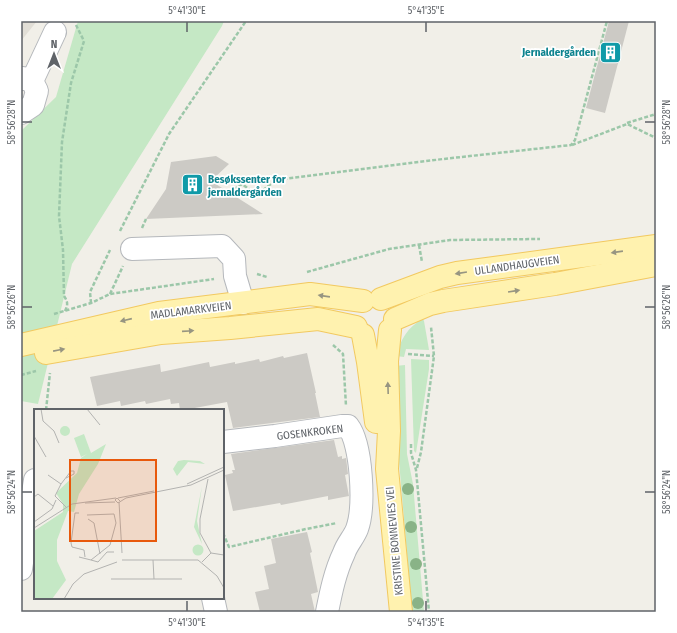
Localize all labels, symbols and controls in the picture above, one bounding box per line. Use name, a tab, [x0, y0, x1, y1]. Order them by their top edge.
text: 5°41'30"E	[168, 5, 206, 17]
text: 5°41'35"E	[408, 5, 445, 17]
north arrow	[34, 34, 74, 74]
text: N	[51, 38, 57, 51]
building icon: Jernaldergården	[598, 39, 624, 65]
place label: Jernaldergården	[521, 46, 596, 59]
text: 58°56'28"N	[6, 100, 18, 144]
text: 58°56'28"N	[661, 100, 673, 144]
building icon: Besøkssenter for jernaldergården	[179, 172, 205, 198]
place label: Besøkssenter for jernaldergården	[207, 173, 287, 199]
one-way arrow	[611, 249, 623, 255]
street label: ULLANDHAUGVEIEN	[474, 253, 560, 278]
one-way arrow	[455, 270, 467, 276]
text: 58°56'26"N	[6, 285, 18, 329]
text: 58°56'26"N	[661, 285, 673, 329]
one-way arrow	[507, 288, 520, 294]
one-way arrow	[318, 293, 330, 299]
street label: MADLAMARKVEIEN	[150, 299, 232, 322]
one-way arrow	[120, 317, 132, 323]
one-way arrow	[182, 327, 194, 334]
one-way arrow	[53, 347, 65, 353]
one-way arrow	[384, 382, 391, 394]
inset map	[34, 409, 224, 599]
street label: GOSENKROKEN	[276, 422, 344, 443]
text: 58°56'24"N	[6, 470, 18, 514]
text: 58°56'24"N	[661, 470, 673, 514]
street label: KRISTINE BONNEVIES VEI	[383, 486, 406, 596]
text: 5°41'30"E	[168, 617, 206, 629]
text: 5°41'35"E	[408, 617, 445, 629]

